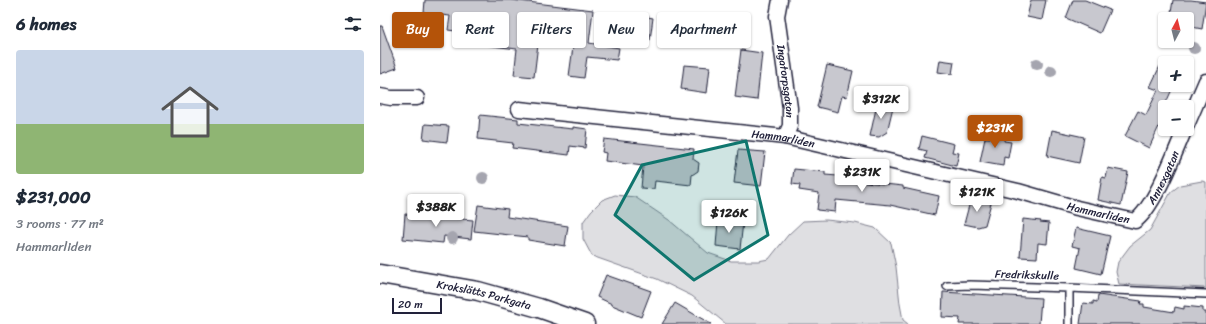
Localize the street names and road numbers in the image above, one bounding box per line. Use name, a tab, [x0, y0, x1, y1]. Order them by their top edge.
street label: Ingatorpsgatan	[771, 42, 800, 118]
street label: Hammarliden	[751, 124, 817, 153]
street label: Annexgatan	[1142, 147, 1184, 209]
street label: Hammarliden	[1065, 196, 1132, 229]
street label: Fredrikskulle	[995, 264, 1060, 286]
street label: Krokslätts Parkgata	[435, 275, 534, 315]

